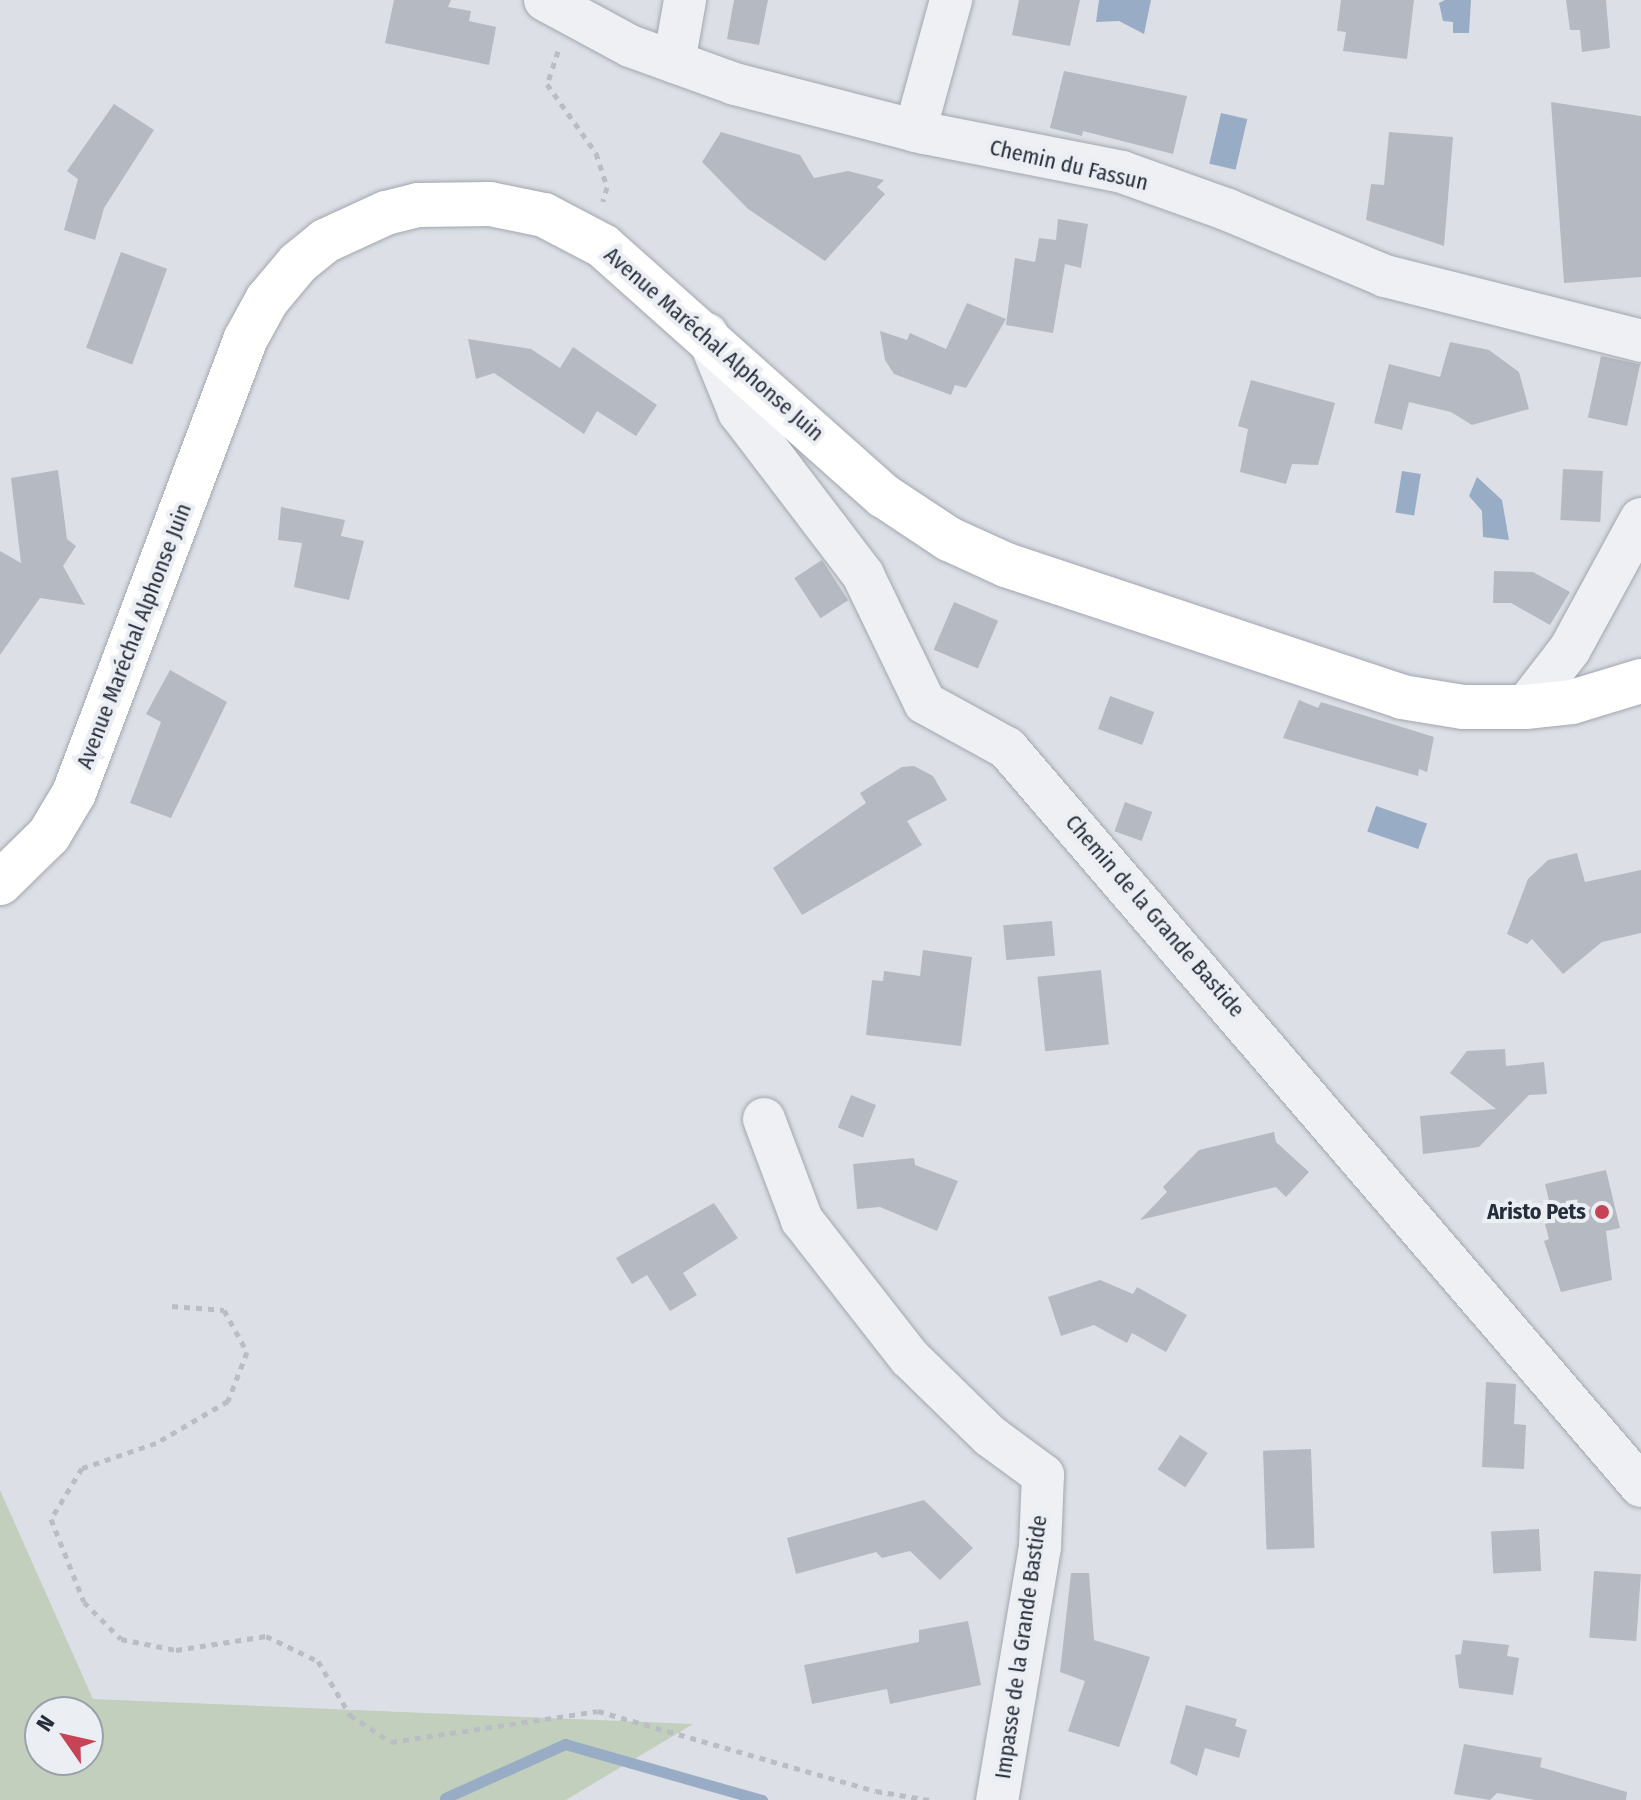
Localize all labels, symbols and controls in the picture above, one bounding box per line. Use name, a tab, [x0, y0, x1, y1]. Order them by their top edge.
street label: Chemin du Fassun	[987, 134, 1151, 196]
street label: Avenue Maréchal Alphonse Juin	[599, 241, 829, 447]
street label: Avenue Maréchal Alphonse Juin	[71, 500, 197, 772]
street label: Chemin de la Grande Bastide	[1060, 809, 1250, 1023]
place label: Aristo Pets	[1487, 1199, 1586, 1225]
marker: Aristo Pets	[1593, 1203, 1611, 1221]
street label: Impasse de la Grande Bastide	[989, 1513, 1053, 1781]
north arrow	[24, 1696, 104, 1776]
text: N	[30, 1710, 60, 1736]

